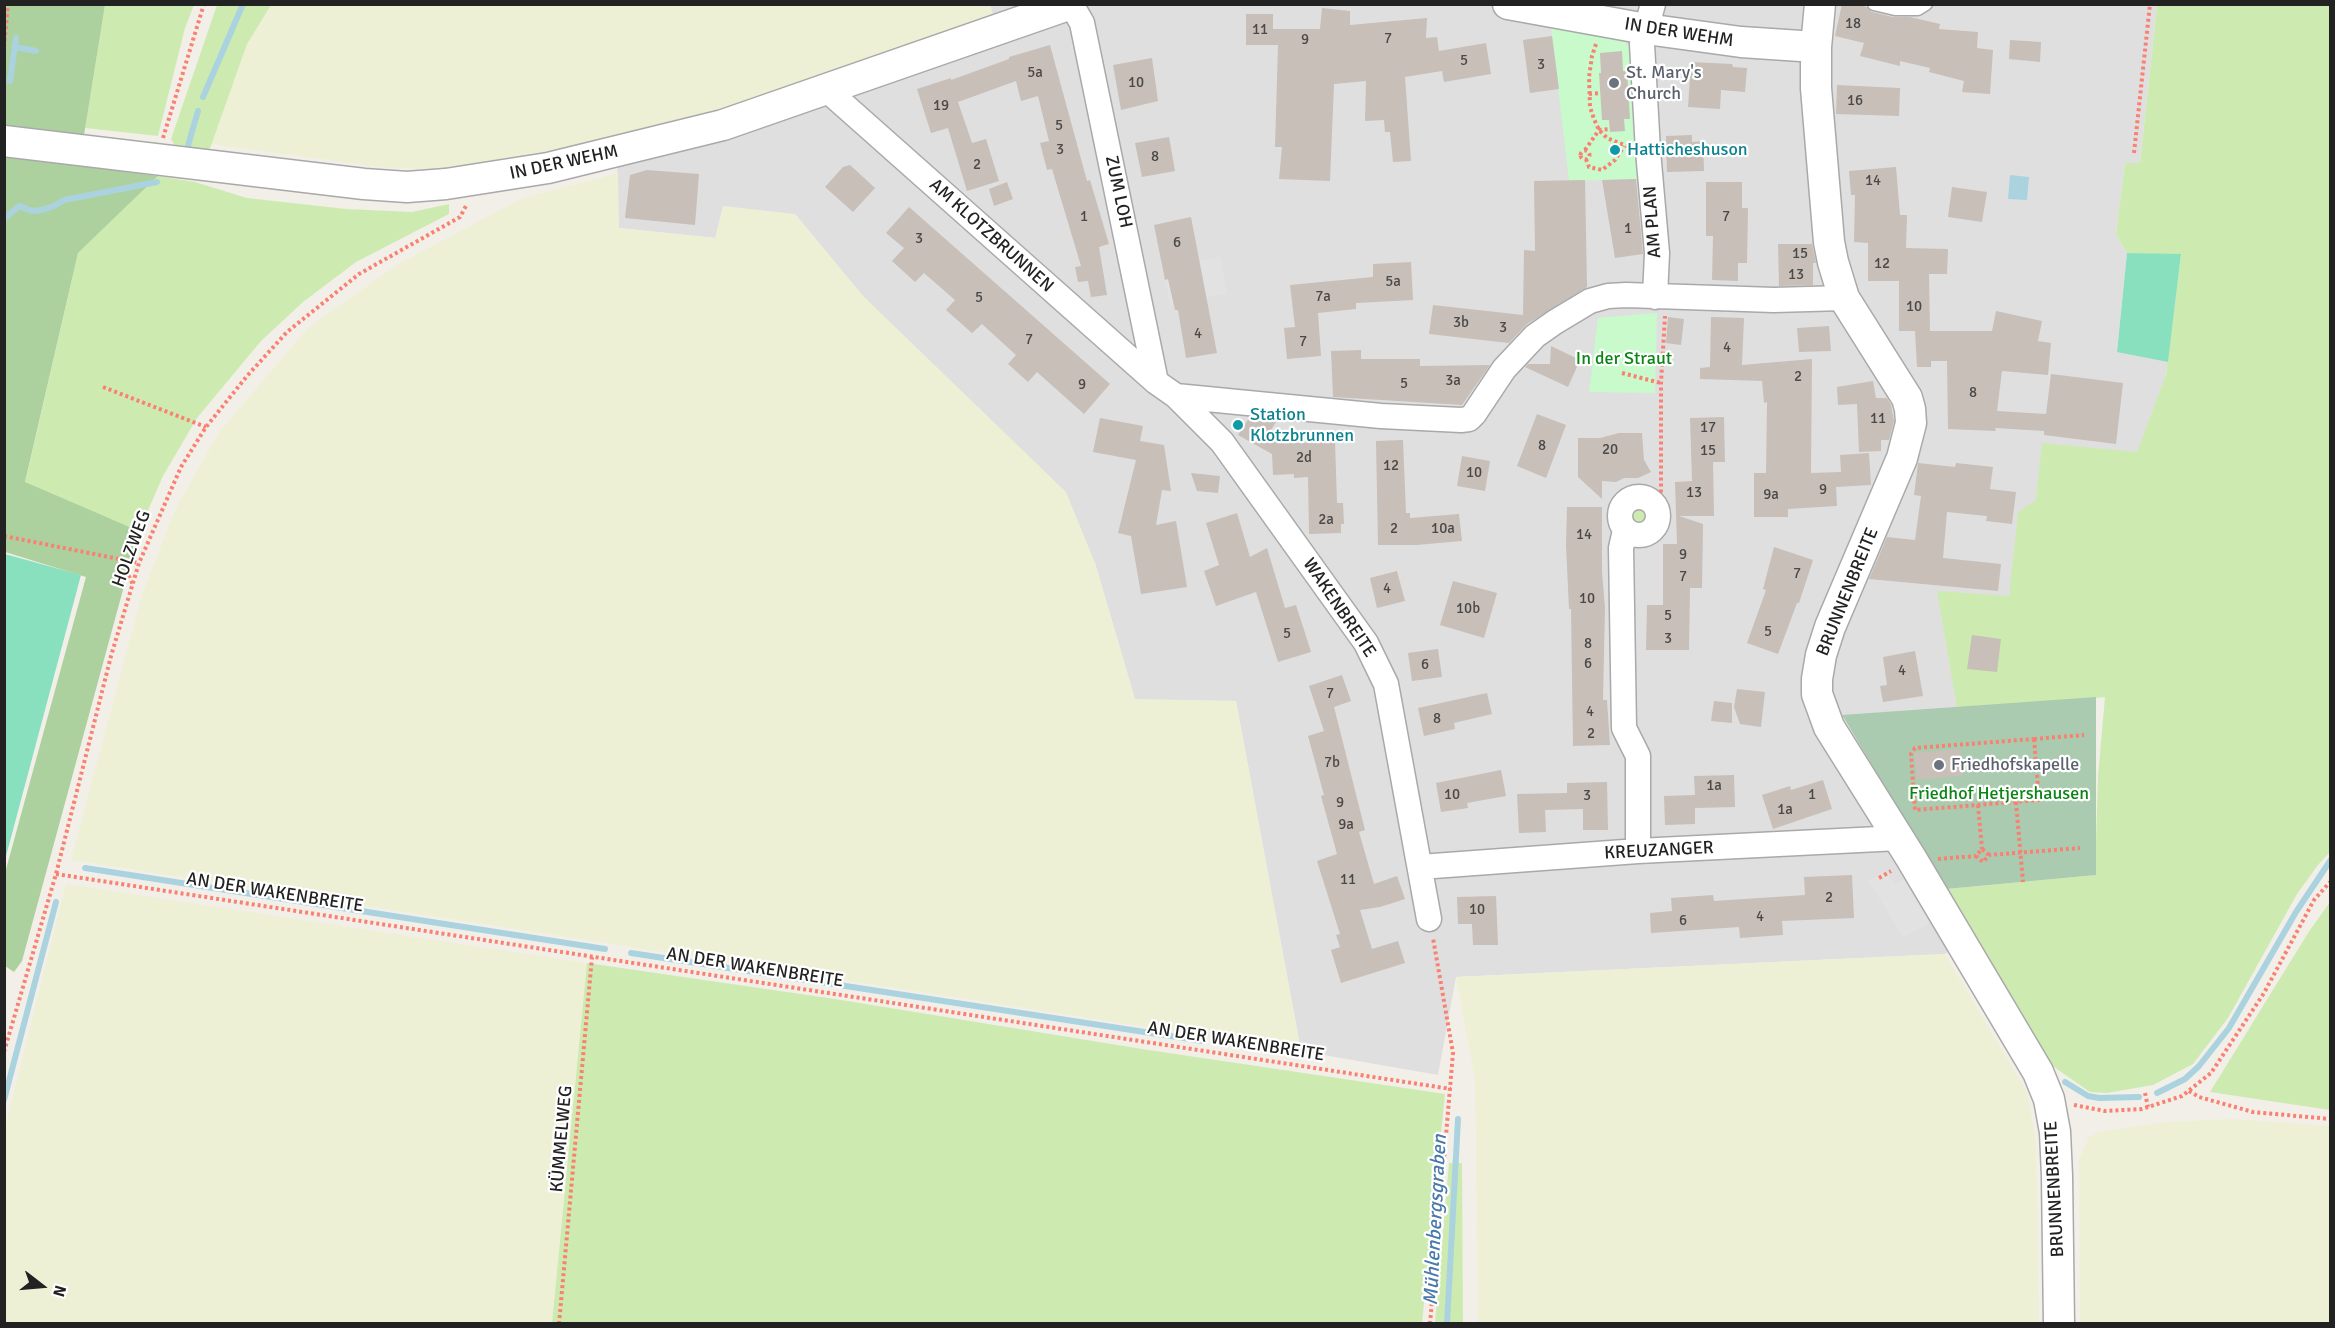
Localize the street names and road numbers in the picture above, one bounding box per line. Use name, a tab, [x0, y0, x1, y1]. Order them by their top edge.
street label: IN DER WEHM	[1623, 14, 1735, 52]
street label: IN DER WEHM	[508, 141, 620, 185]
street label: ZUM LOH	[1100, 154, 1136, 230]
street label: AM KLOTZBRUNNEN	[924, 175, 1058, 297]
street label: AM PLAN	[1640, 185, 1666, 259]
street label: HOLZWEG	[108, 508, 156, 590]
street label: BRUNNENBREITE	[1812, 525, 1884, 659]
street label: WAKENBREITE	[1298, 554, 1380, 662]
street label: KREUZANGER	[1604, 837, 1714, 865]
street label: AN DER WAKENBREITE	[185, 868, 365, 918]
street label: AN DER WAKENBREITE	[665, 943, 845, 993]
street label: AN DER WAKENBREITE	[1146, 1017, 1326, 1067]
street label: KÜMMELWEG	[547, 1085, 577, 1193]
street label: BRUNNENBREITE	[2041, 1120, 2069, 1258]

